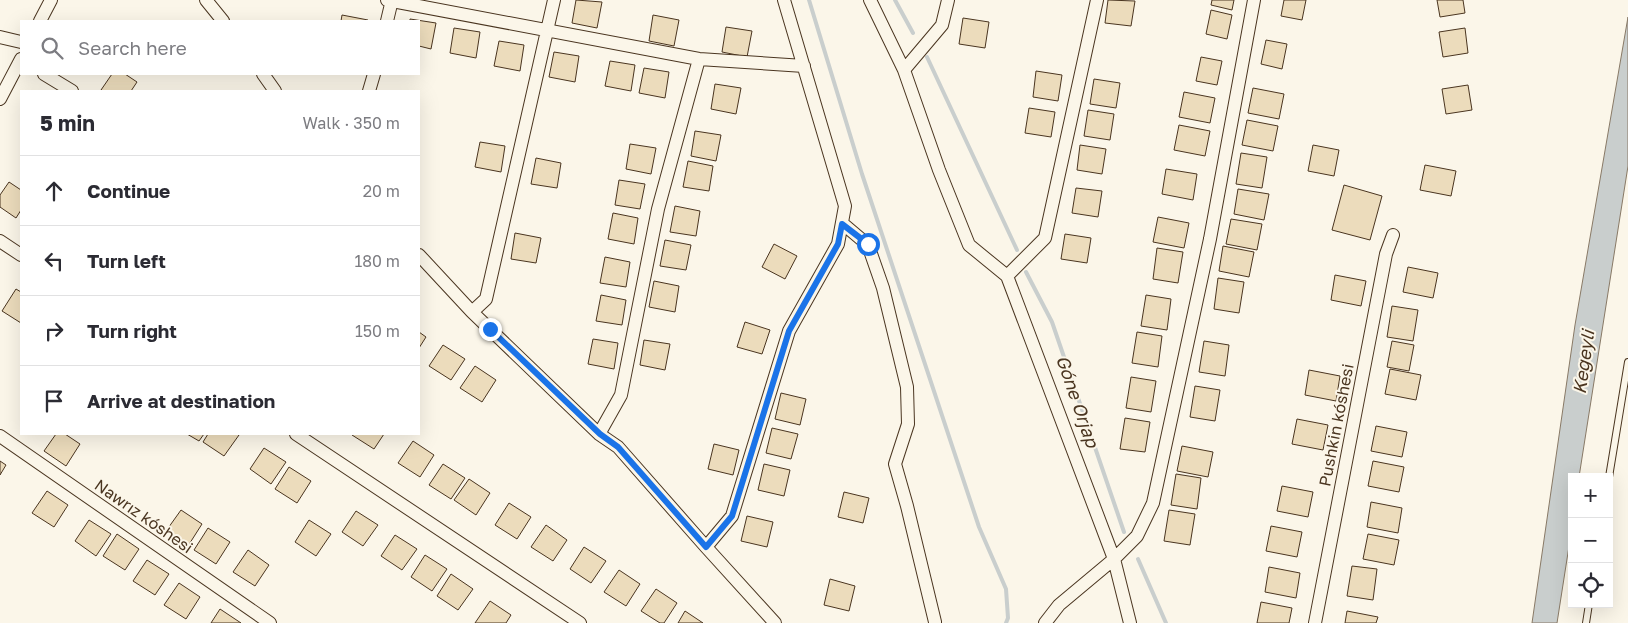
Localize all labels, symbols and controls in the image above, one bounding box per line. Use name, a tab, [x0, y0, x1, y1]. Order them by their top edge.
search box	[20, 20, 420, 75]
icon: search	[38, 34, 66, 62]
text: Search here	[78, 36, 187, 59]
text: 5 min	[40, 110, 95, 136]
text: Walk · 350 m	[303, 113, 400, 133]
icon: ahead	[40, 177, 68, 205]
text: Continue	[87, 179, 170, 202]
text: 20 m	[363, 181, 400, 201]
route start	[857, 233, 880, 256]
icon: left	[40, 247, 68, 275]
text: Turn left	[87, 249, 166, 272]
text: 180 m	[354, 251, 400, 271]
icon: right	[40, 317, 68, 345]
route end	[479, 318, 502, 341]
text: Turn right	[87, 319, 177, 342]
text: 150 m	[355, 321, 400, 341]
water label: Kegeyli	[1568, 326, 1599, 395]
water label: Góne Orjap	[1052, 352, 1105, 452]
street label: Pushkin kóshesi	[1314, 362, 1358, 488]
icon: arrive	[40, 387, 68, 415]
text: Arrive at destination	[87, 389, 275, 412]
map controls	[1568, 473, 1613, 608]
button: +	[1568, 473, 1613, 518]
street label: Nawrız kóshesi	[91, 475, 197, 557]
button: −	[1568, 518, 1613, 563]
button: locate	[1568, 563, 1613, 608]

